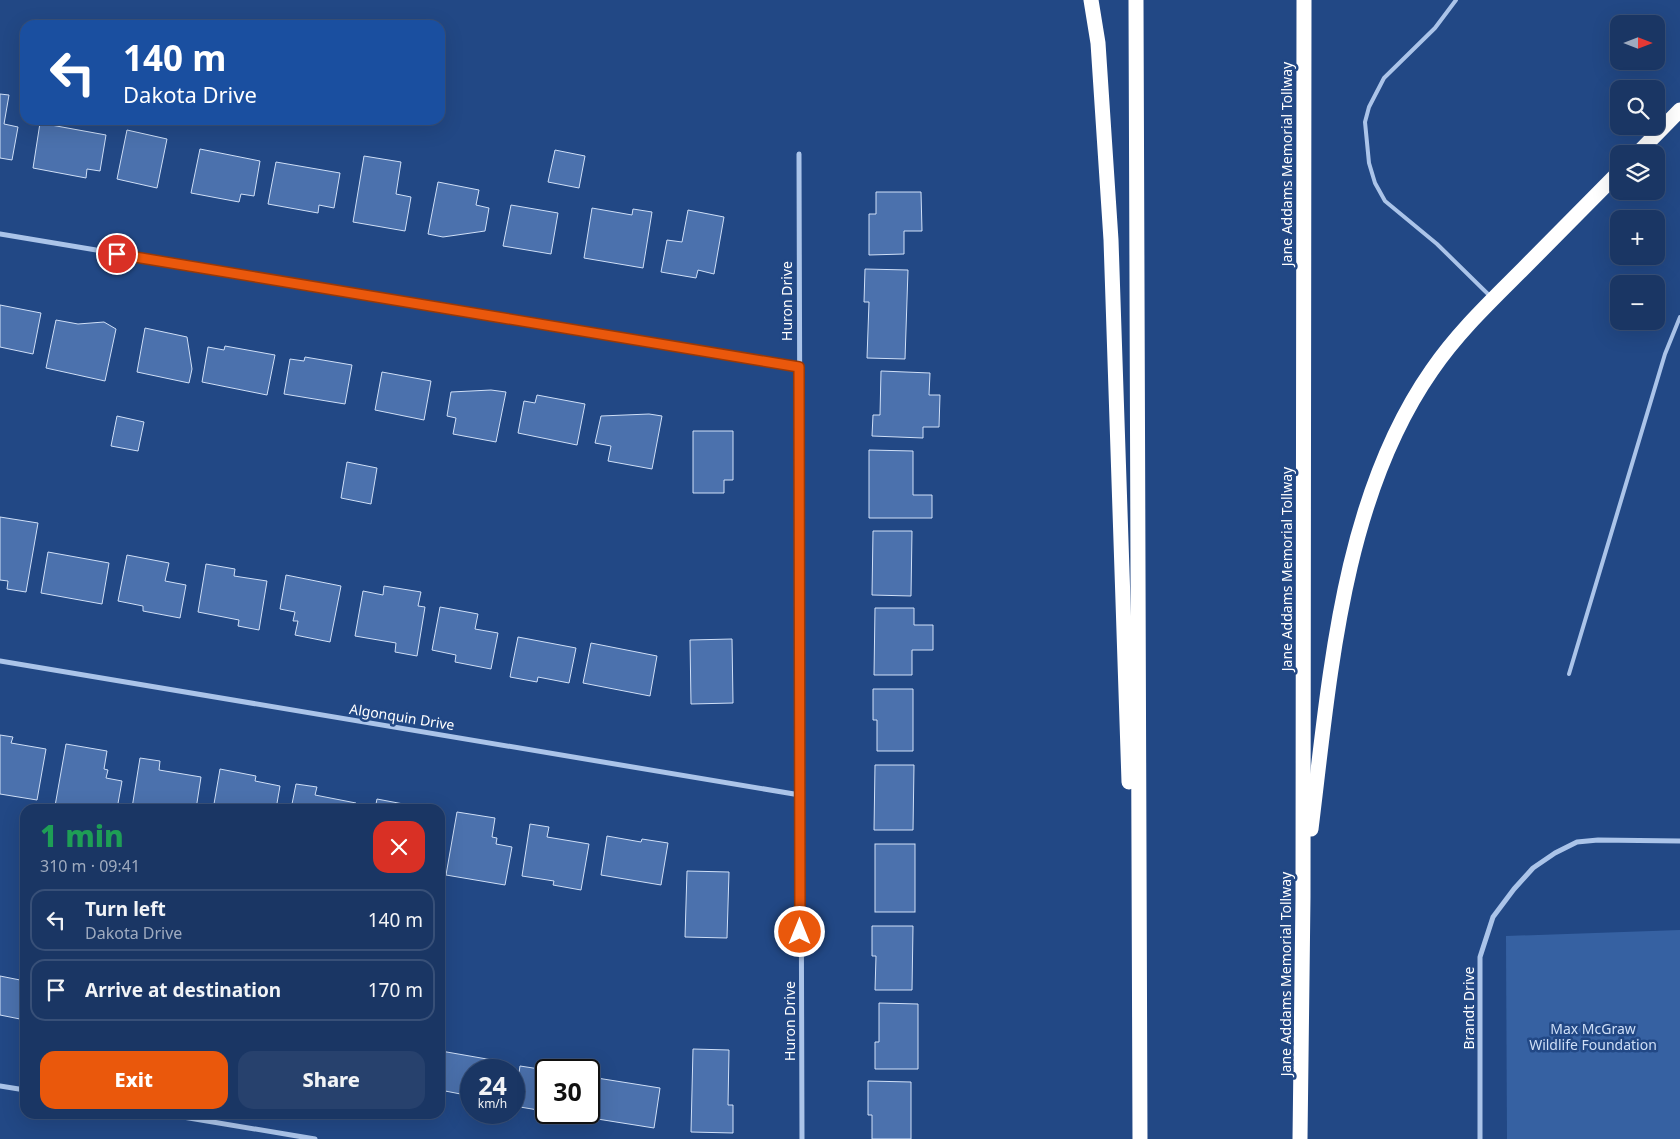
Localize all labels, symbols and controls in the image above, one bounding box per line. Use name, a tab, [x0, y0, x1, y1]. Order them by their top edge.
north arrow	[1610, 15, 1665, 70]
map controls	[1610, 15, 1665, 330]
text: 140 m	[123, 34, 226, 81]
icon: left	[40, 40, 105, 105]
street label: Jane Addams Memorial Tollway	[1277, 61, 1296, 268]
text: Dakota Drive	[123, 79, 257, 109]
button: search	[1610, 80, 1665, 135]
button: layers	[1610, 145, 1665, 200]
button: +	[1610, 210, 1665, 265]
pin	[96, 233, 138, 275]
icon: arrive	[103, 240, 131, 268]
street label: Huron Drive	[777, 261, 796, 341]
button: −	[1610, 275, 1665, 330]
street label: Jane Addams Memorial Tollway	[1277, 466, 1296, 673]
street label: Algonquin Drive	[348, 699, 456, 734]
text: 1 min	[40, 815, 124, 856]
button: close	[373, 821, 425, 873]
text: 310 m · 09:41	[40, 855, 140, 877]
street label: Jane Addams Memorial Tollway	[1276, 871, 1295, 1078]
text: Turn left	[85, 896, 166, 922]
position arrow	[773, 905, 825, 957]
icon: left	[42, 906, 70, 934]
text: 140 m	[368, 907, 423, 933]
text: Dakota Drive	[85, 922, 182, 944]
street label: Brandt Drive	[1459, 966, 1478, 1050]
icon: arrive	[42, 976, 70, 1004]
text: Arrive at destination	[85, 977, 281, 1003]
text: 170 m	[368, 977, 423, 1003]
street label: Huron Drive	[780, 981, 799, 1061]
park label: Max McGraw Wildlife Foundation	[1529, 1019, 1657, 1054]
button: Exit	[40, 1051, 228, 1109]
button: Share	[238, 1051, 425, 1109]
speed limit sign: 30	[535, 1059, 600, 1124]
text: 24	[478, 1068, 507, 1102]
text: km/h	[478, 1095, 507, 1112]

